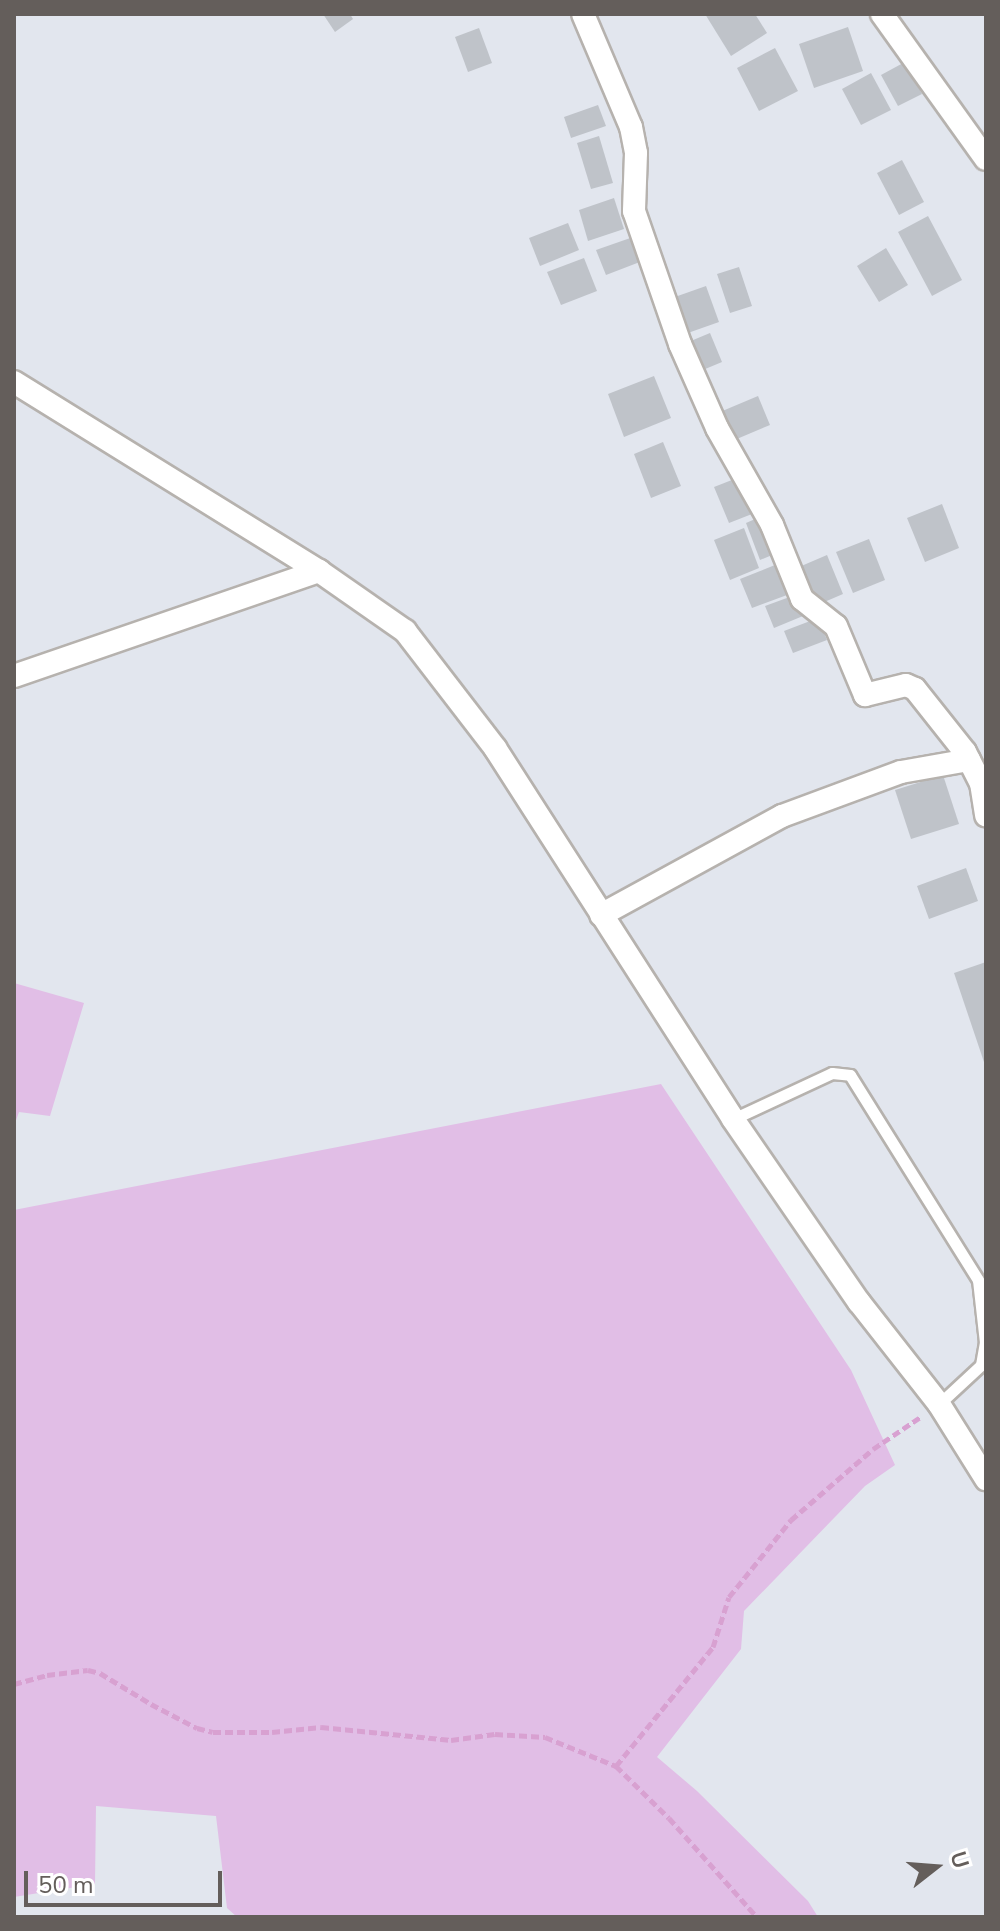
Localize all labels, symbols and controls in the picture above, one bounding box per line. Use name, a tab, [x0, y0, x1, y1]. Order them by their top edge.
north arrow	[896, 1827, 976, 1907]
text: U	[942, 1848, 976, 1872]
scale bar	[28, 1855, 226, 1905]
text: 50 m	[38, 1869, 94, 1901]

